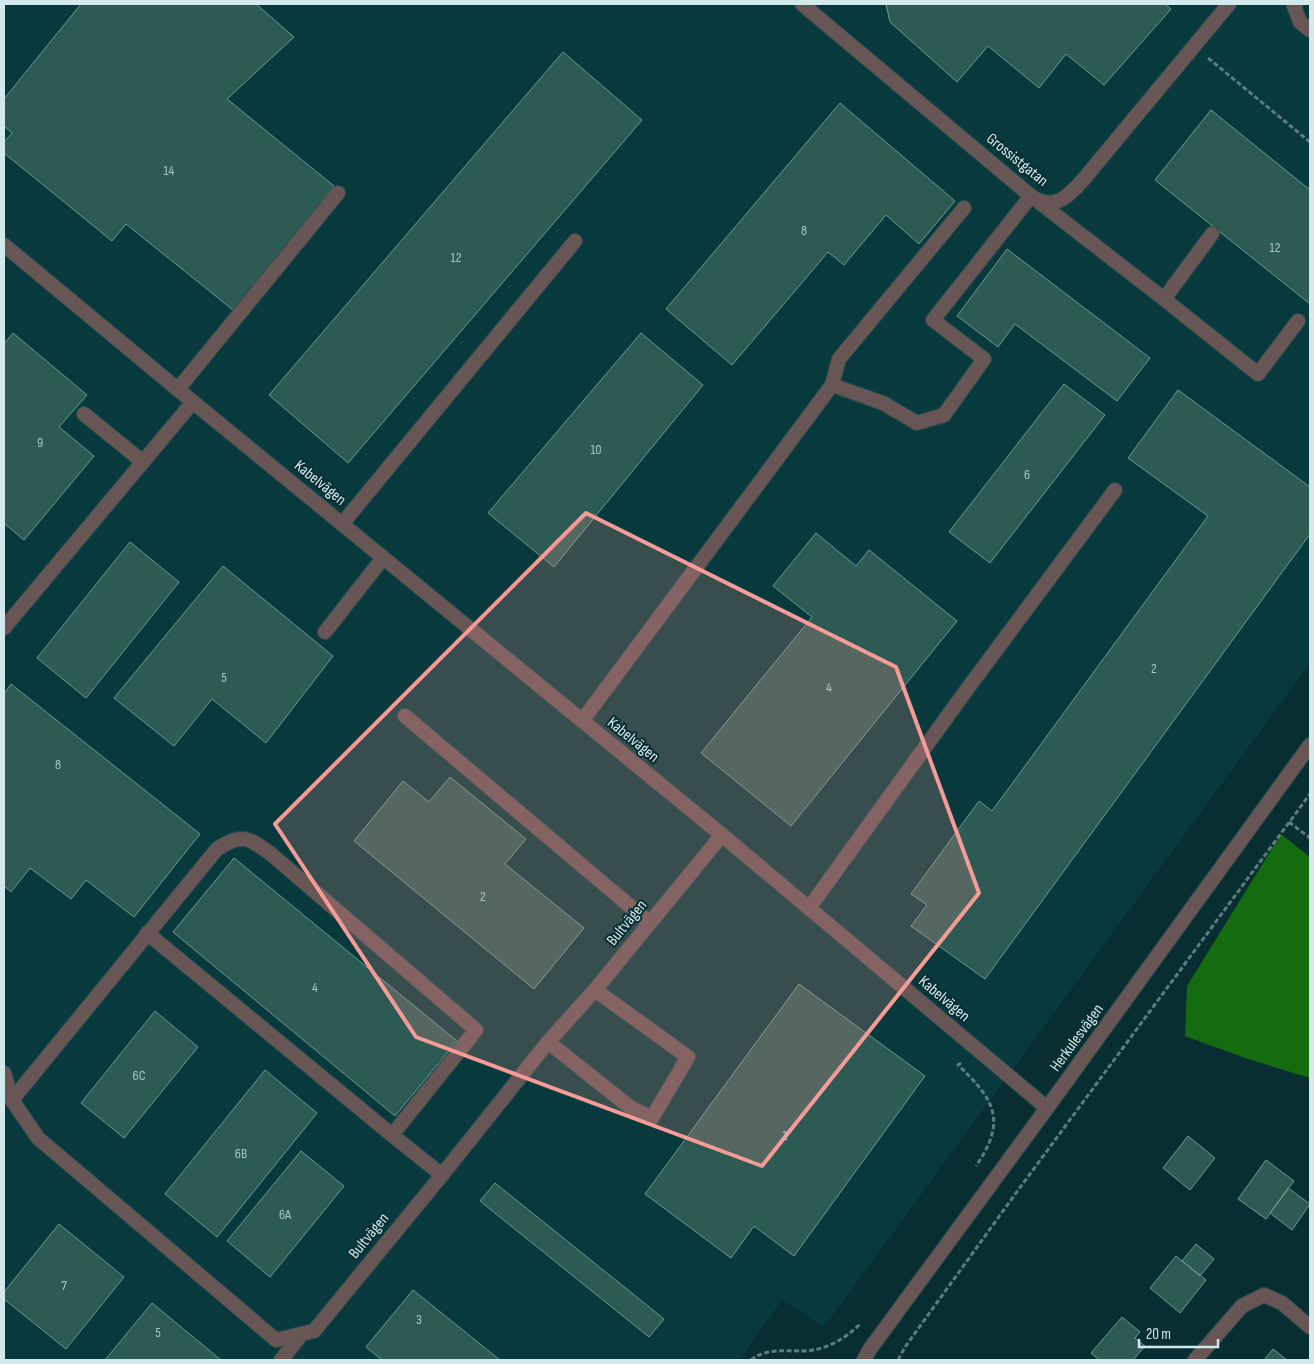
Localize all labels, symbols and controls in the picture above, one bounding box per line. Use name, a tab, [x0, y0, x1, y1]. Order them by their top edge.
street label: Grossistgatan	[982, 129, 1052, 191]
house number: 14	[164, 162, 175, 179]
house number: 8	[801, 222, 807, 239]
house number: 12	[1270, 239, 1281, 256]
house number: 12	[451, 249, 462, 266]
house number: 9	[37, 434, 43, 451]
house number: 10	[590, 441, 602, 458]
street label: Kabelvägen	[290, 456, 350, 510]
house number: 6	[1024, 466, 1030, 483]
house number: 2	[1151, 660, 1157, 677]
house number: 5	[221, 669, 227, 686]
house number: 4	[826, 679, 832, 696]
street label: Kabelvägen	[603, 713, 663, 767]
house number: 8	[55, 756, 61, 773]
house number: 2	[480, 888, 486, 905]
street label: Bultvägen	[603, 896, 651, 950]
street label: Kabelvägen	[914, 972, 974, 1026]
house number: 4	[312, 979, 318, 996]
street label: Herkulesvägen	[1046, 1001, 1108, 1075]
house number: 6C	[133, 1067, 146, 1084]
house number: 1	[783, 1127, 788, 1144]
house number: 6B	[235, 1145, 247, 1162]
house number: 6A	[279, 1206, 292, 1223]
street label: Bultvägen	[345, 1209, 393, 1263]
house number: 7	[61, 1277, 67, 1294]
house number: 3	[416, 1311, 422, 1328]
scale bar	[1139, 1316, 1218, 1348]
house number: 5	[155, 1324, 161, 1341]
text: 20 m	[1146, 1325, 1171, 1344]

